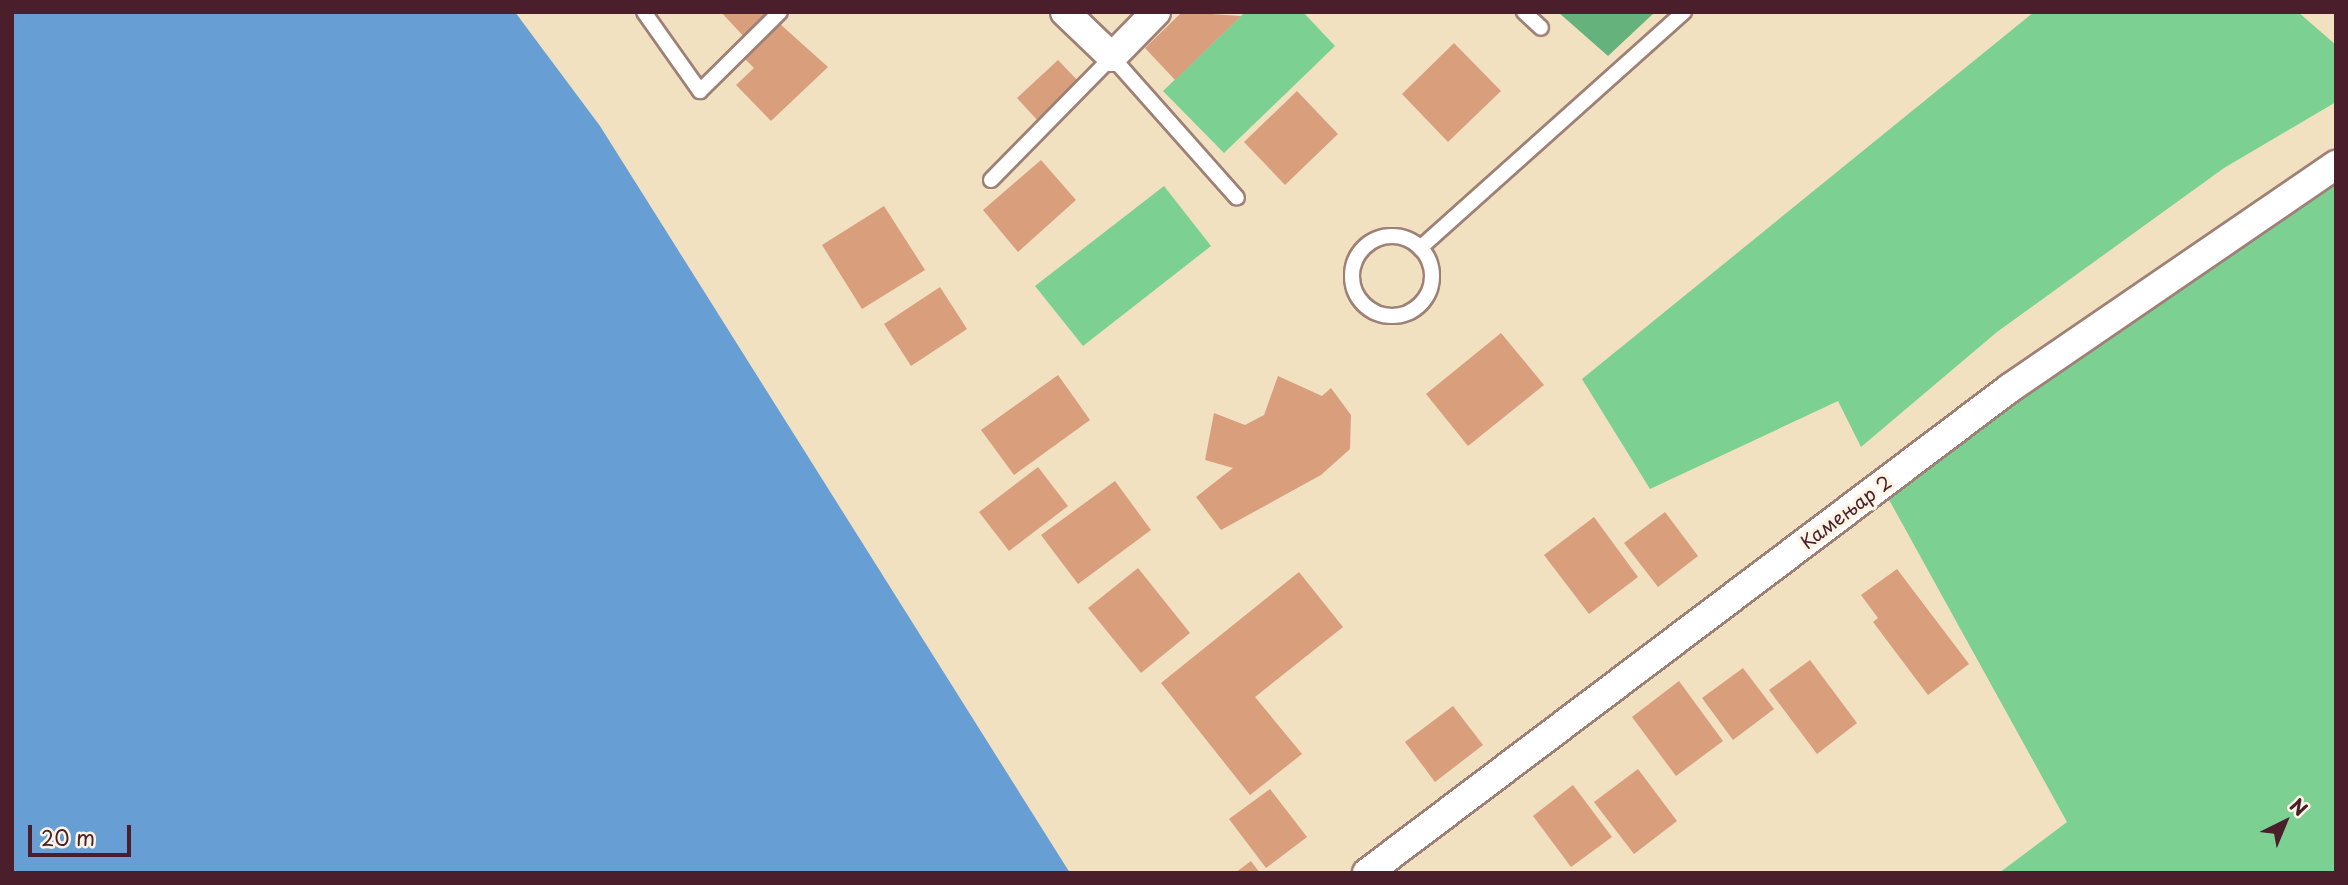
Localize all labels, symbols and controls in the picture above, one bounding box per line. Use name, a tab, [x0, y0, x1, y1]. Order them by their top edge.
street label: Камењар 2	[1796, 470, 1896, 554]
north arrow	[2250, 787, 2320, 857]
text: N	[2284, 791, 2314, 822]
scale bar	[32, 812, 135, 856]
text: 20 m	[41, 821, 95, 853]

